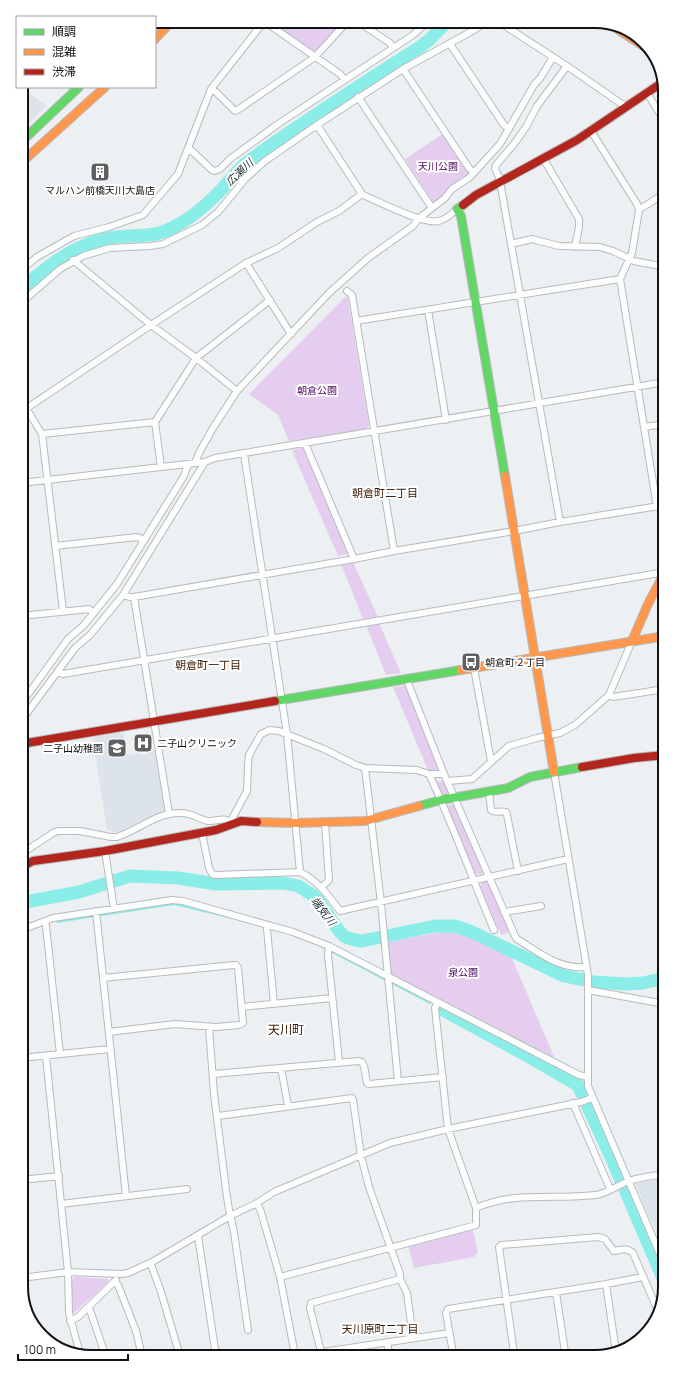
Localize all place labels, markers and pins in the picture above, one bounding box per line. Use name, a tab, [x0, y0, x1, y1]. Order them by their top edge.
building icon: マルハン前橋天川大島店	[89, 161, 111, 183]
place label: マルハン前橋天川大島店	[45, 183, 155, 197]
bus stop icon: 朝倉町２丁目	[460, 651, 482, 673]
place label: 朝倉町２丁目	[485, 655, 545, 669]
hospital icon: 二子山クリニック	[132, 732, 154, 754]
place label: 二子山クリニック	[157, 736, 237, 750]
school or university icon: 二子山幼稚園	[106, 737, 128, 759]
place label: 二子山幼稚園	[43, 741, 103, 755]

